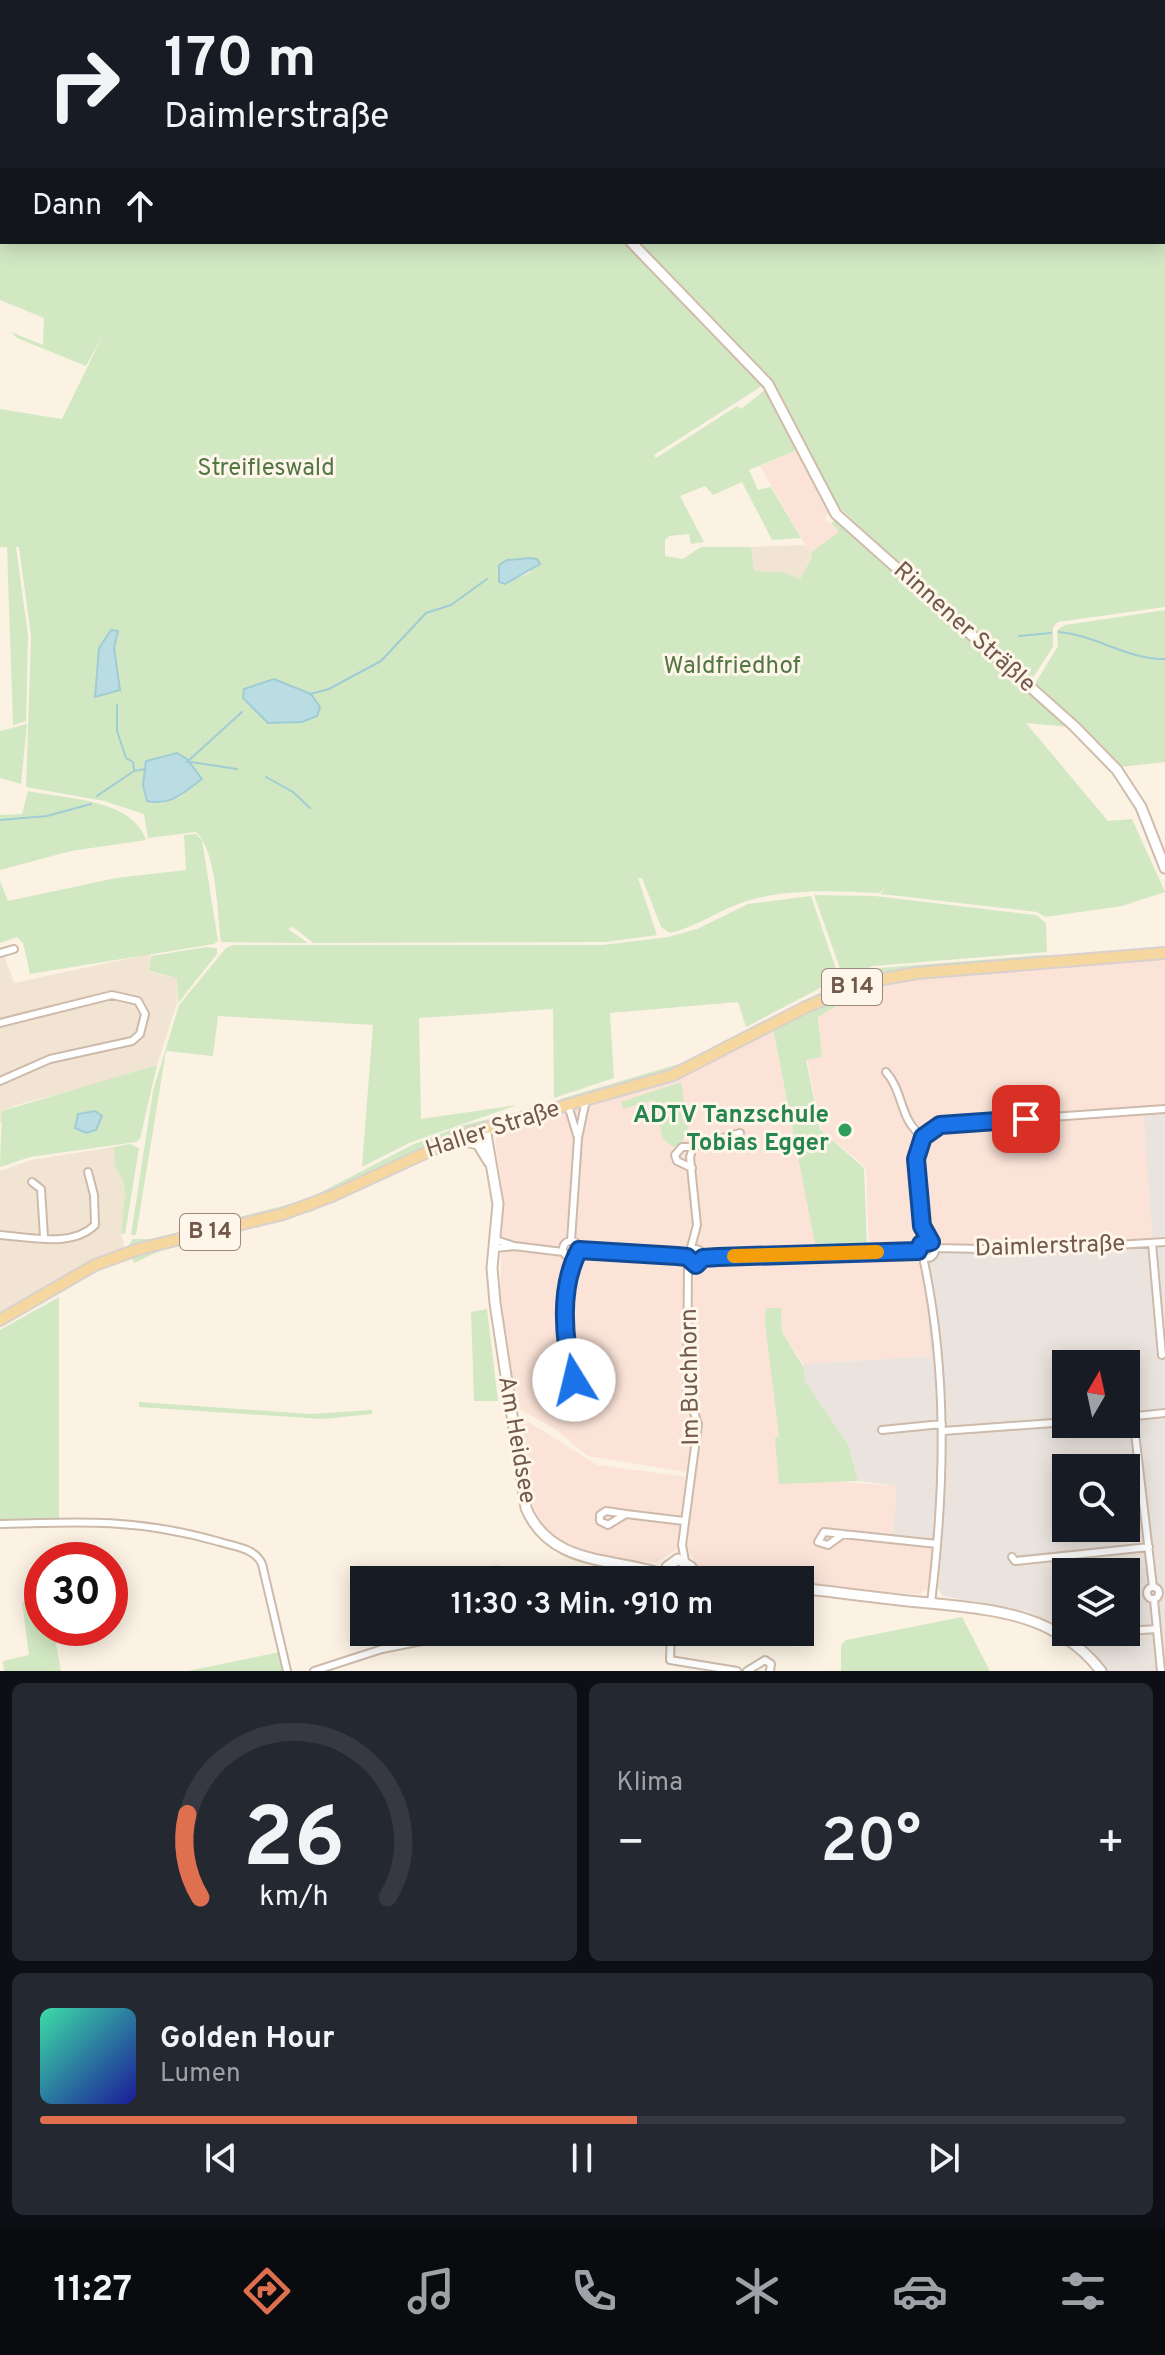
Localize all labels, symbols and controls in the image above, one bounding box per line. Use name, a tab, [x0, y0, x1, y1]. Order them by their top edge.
text: 170 m	[164, 26, 316, 96]
icon: right	[32, 32, 136, 136]
text: Daimlerstraße	[164, 95, 389, 141]
icon: ahead	[118, 184, 162, 228]
text: Dann	[32, 188, 102, 225]
park label: Streifleswald	[197, 454, 335, 484]
street label: Rinnener Sträßle	[887, 556, 1041, 700]
park label: Waldfriedhof	[663, 652, 801, 682]
road number: B 14	[822, 969, 882, 1005]
pin	[992, 1085, 1060, 1153]
street label: Haller Straße	[422, 1094, 564, 1166]
icon: arrive	[1004, 1097, 1048, 1141]
place label: ADTV Tanzschule Tobias Egger	[633, 1101, 829, 1159]
marker: ADTV Tanzschule Tobias Egger	[836, 1121, 854, 1139]
road number: B 14	[180, 1214, 240, 1250]
street label: Daimlerstraße	[974, 1229, 1126, 1265]
street label: Im Buchhorn	[675, 1308, 707, 1446]
position arrow	[532, 1338, 616, 1422]
north arrow	[1052, 1350, 1140, 1438]
map controls	[1052, 1350, 1140, 1646]
street label: Am Heidsee	[490, 1374, 542, 1506]
button: search	[1052, 1454, 1140, 1542]
speed limit sign: 30	[24, 1542, 128, 1646]
button: layers	[1052, 1558, 1140, 1646]
text: 11:30 · 3 Min. · 910 m	[451, 1587, 713, 1624]
text: Klima	[617, 1767, 683, 1800]
text: 26	[243, 1791, 345, 1896]
text: 20°	[820, 1807, 921, 1883]
text: −	[617, 1817, 645, 1873]
text: +	[1097, 1817, 1125, 1873]
text: km/h	[260, 1880, 329, 1916]
text: Golden Hour	[160, 2021, 334, 2058]
text: Lumen	[160, 2058, 241, 2091]
icon: previous	[199, 2136, 243, 2180]
icon: pause	[560, 2136, 604, 2180]
icon: next	[922, 2136, 966, 2180]
icon: directions	[239, 2263, 295, 2319]
icon: music	[403, 2263, 459, 2319]
icon: phone	[566, 2263, 622, 2319]
icon: climate	[729, 2263, 785, 2319]
icon: car	[892, 2263, 948, 2319]
icon: filters	[1055, 2263, 1111, 2319]
text: 11:27	[54, 2268, 132, 2314]

